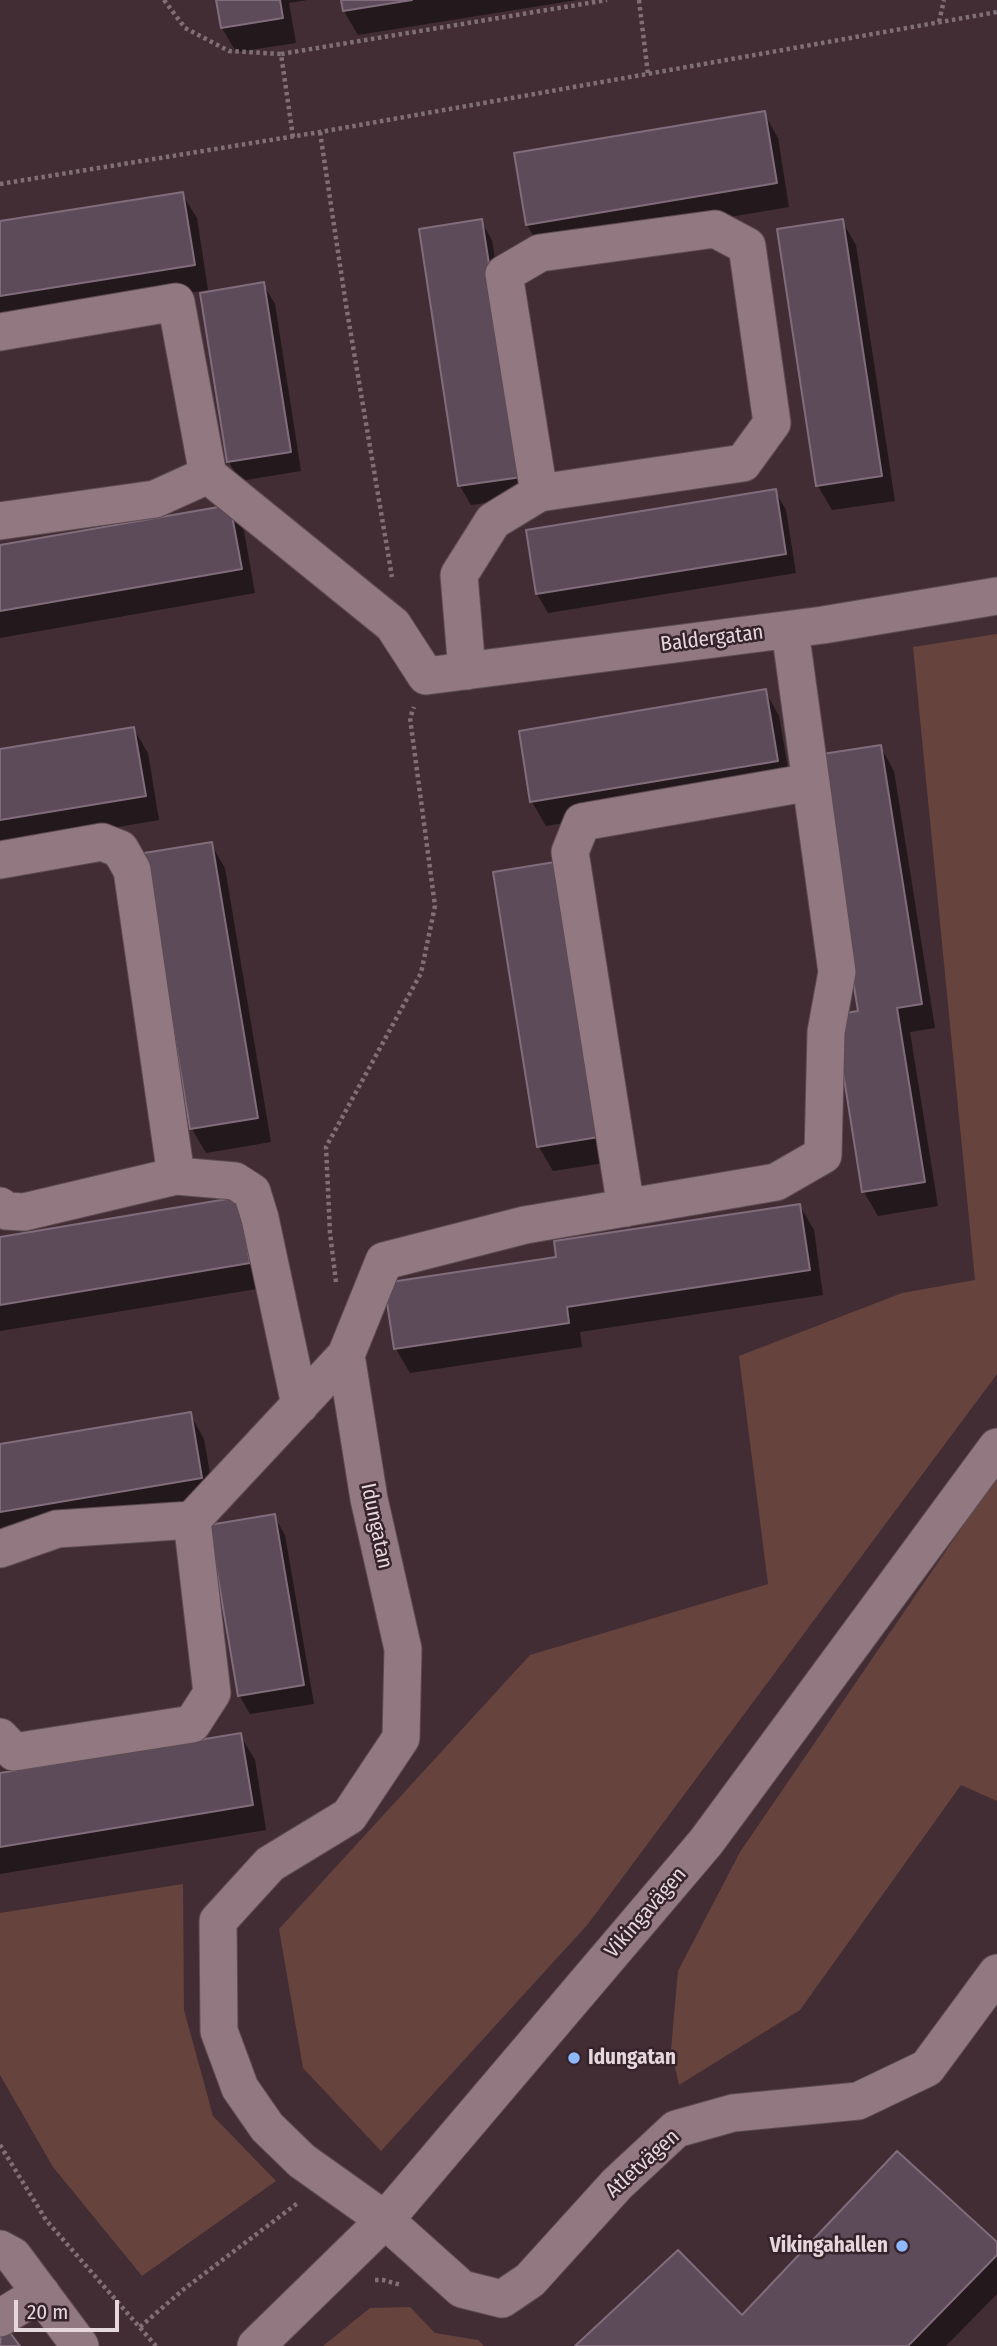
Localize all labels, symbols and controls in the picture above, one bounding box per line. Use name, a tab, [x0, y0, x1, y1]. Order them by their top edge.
street label: Baldergatan	[659, 620, 765, 658]
street label: Idungatan	[355, 1481, 397, 1571]
street label: Vikingavägen	[600, 1863, 692, 1963]
place label: Idungatan	[588, 2045, 676, 2071]
marker: Idungatan	[566, 2050, 582, 2066]
street label: Atletvägen	[601, 2124, 685, 2204]
place label: Vikingahallen	[770, 2233, 888, 2259]
marker: Vikingahallen	[894, 2238, 910, 2254]
scale bar	[18, 2286, 122, 2330]
text: 20 m	[27, 2299, 68, 2325]

